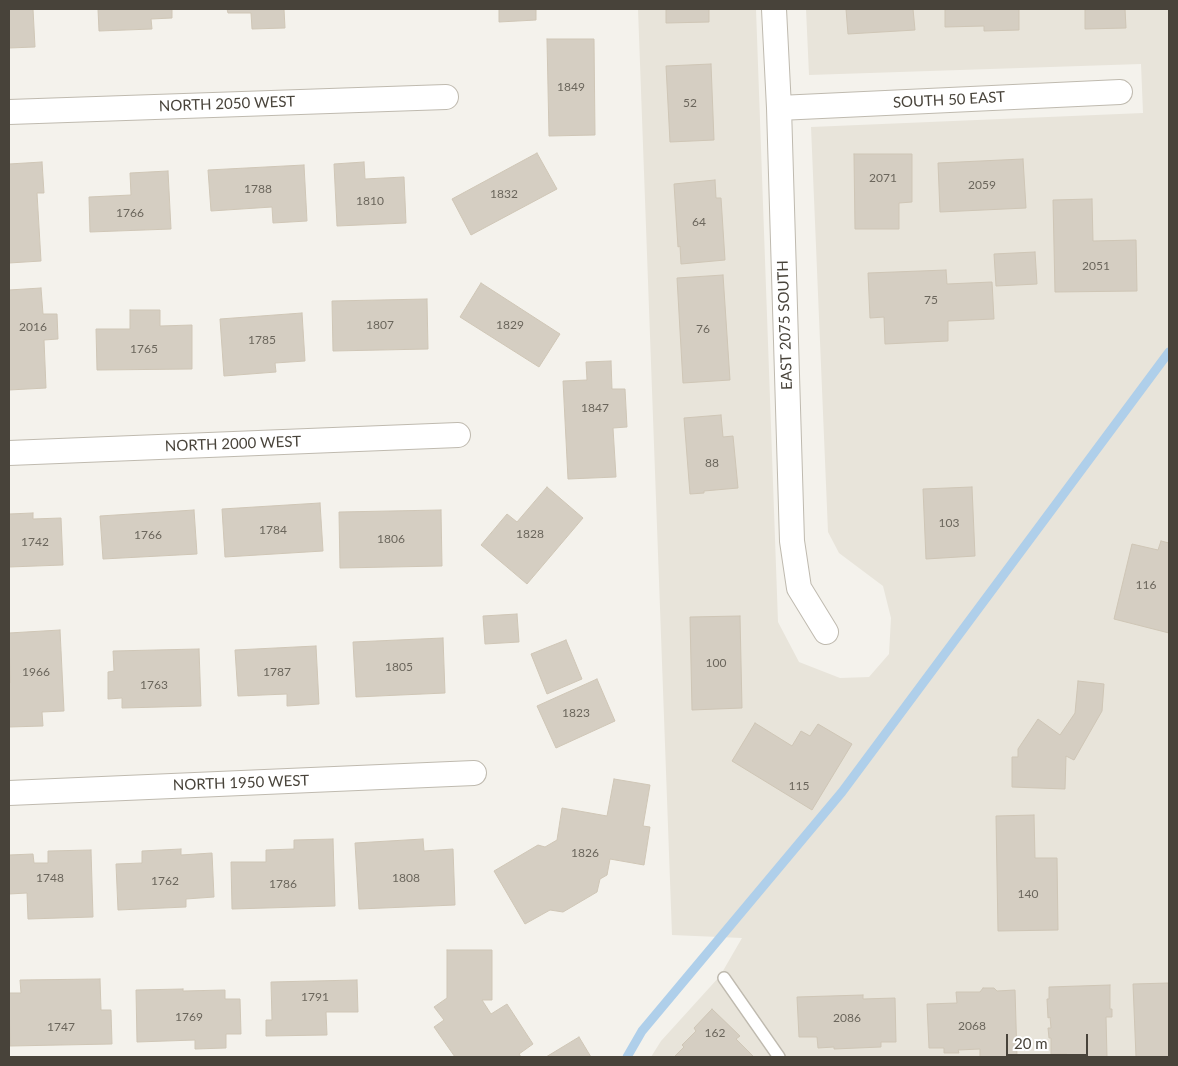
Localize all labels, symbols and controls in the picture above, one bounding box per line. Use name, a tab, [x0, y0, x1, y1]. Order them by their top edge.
house number: 1849	[557, 80, 585, 94]
street label: SOUTH 50 EAST	[892, 88, 1006, 112]
street label: NORTH 2050 WEST	[158, 93, 296, 115]
house number: 52	[683, 96, 697, 110]
house number: 2071	[869, 171, 897, 185]
house number: 2059	[968, 178, 996, 192]
house number: 1788	[244, 182, 272, 196]
house number: 1832	[490, 187, 518, 201]
house number: 1810	[356, 194, 384, 208]
house number: 1766	[116, 206, 144, 220]
house number: 64	[692, 215, 706, 229]
house number: 2051	[1082, 259, 1110, 273]
street label: EAST 2075 SOUTH	[774, 260, 796, 390]
house number: 75	[924, 293, 938, 307]
house number: 1807	[366, 318, 394, 332]
house number: 1829	[496, 318, 524, 332]
house number: 2016	[19, 320, 47, 334]
house number: 76	[696, 322, 710, 336]
house number: 1785	[248, 333, 276, 347]
house number: 1765	[130, 342, 158, 356]
house number: 1847	[581, 401, 609, 415]
street label: NORTH 2000 WEST	[164, 433, 302, 455]
house number: 88	[705, 456, 719, 470]
house number: 103	[939, 516, 959, 530]
house number: 1784	[259, 523, 287, 537]
house number: 1828	[516, 527, 544, 541]
house number: 1766	[134, 528, 162, 542]
house number: 1806	[377, 532, 405, 546]
house number: 1742	[21, 535, 49, 549]
house number: 116	[1136, 578, 1156, 592]
house number: 100	[706, 656, 726, 670]
house number: 1805	[385, 660, 413, 674]
house number: 1966	[22, 665, 50, 679]
house number: 1787	[263, 665, 291, 679]
house number: 1763	[140, 678, 168, 692]
house number: 1823	[562, 706, 590, 720]
street label: NORTH 1950 WEST	[172, 772, 310, 794]
house number: 115	[789, 779, 809, 793]
house number: 1826	[571, 846, 599, 860]
house number: 1748	[36, 871, 64, 885]
house number: 1808	[392, 871, 420, 885]
house number: 1762	[151, 874, 179, 888]
house number: 1786	[269, 877, 297, 891]
house number: 140	[1018, 887, 1038, 901]
house number: 1791	[301, 990, 329, 1004]
house number: 1769	[175, 1010, 203, 1024]
house number: 2086	[833, 1011, 861, 1025]
house number: 2068	[958, 1019, 986, 1033]
house number: 1747	[47, 1020, 75, 1034]
scale bar	[1008, 1024, 1090, 1056]
house number: 162	[705, 1026, 725, 1040]
text: 20 m	[1014, 1034, 1048, 1052]

